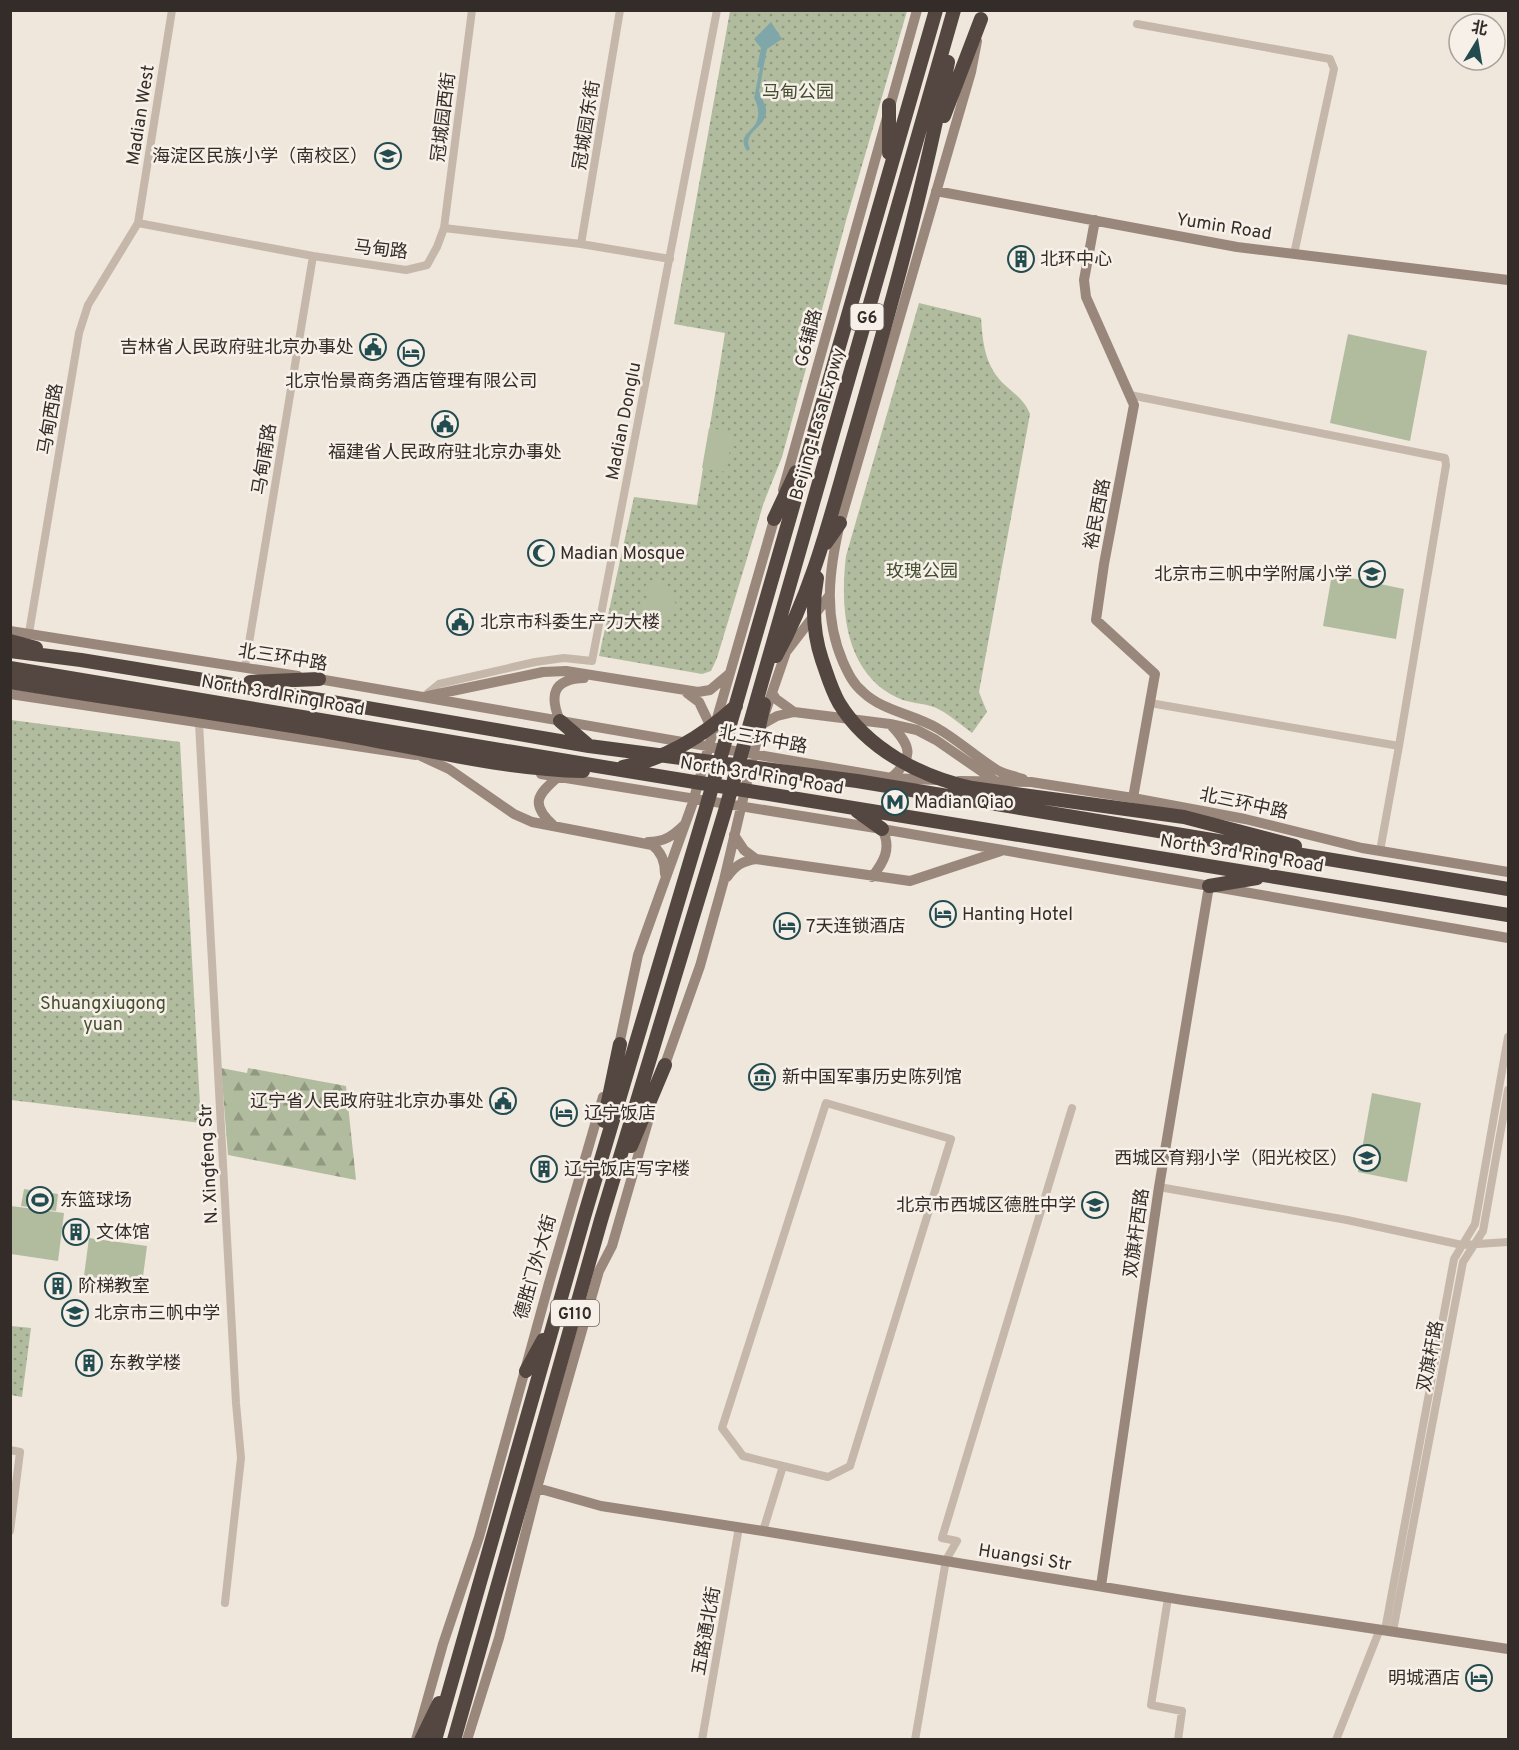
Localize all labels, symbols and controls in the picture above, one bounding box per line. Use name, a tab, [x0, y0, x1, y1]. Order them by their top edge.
north arrow	[1447, 12, 1507, 72]
text: 北	[1470, 18, 1489, 41]
street label: Madian West	[122, 63, 161, 167]
street label: 冠城园西街	[428, 71, 461, 163]
street label: 冠城园东街	[569, 79, 606, 171]
park label: 马甸公园	[762, 82, 834, 105]
school or university icon: 海淀区民族小学（南校区）	[373, 141, 403, 171]
place label: 海淀区民族小学（南校区）	[152, 146, 368, 169]
street label: Yumin Road	[1174, 209, 1273, 246]
street label: 马甸路	[353, 236, 409, 265]
building icon: 北环中心	[1006, 244, 1036, 274]
place label: 北环中心	[1040, 249, 1112, 272]
road number: G6	[850, 304, 884, 330]
street label: G6辅路	[791, 307, 828, 370]
public building icon: 吉林省人民政府驻北京办事处	[358, 332, 388, 362]
place label: 吉林省人民政府驻北京办事处	[120, 337, 354, 360]
hotel icon: 北京怡景商务酒店管理有限公司	[396, 338, 426, 368]
street label: Beijing-Lasa Expwy	[786, 346, 851, 503]
street label: Madian Donglu	[602, 360, 647, 482]
place label: 北京怡景商务酒店管理有限公司	[285, 371, 537, 394]
street label: 马甸西路	[34, 382, 69, 457]
public building icon: 福建省人民政府驻北京办事处	[430, 409, 460, 439]
street label: 马甸南路	[248, 422, 282, 497]
place label: 福建省人民政府驻北京办事处	[328, 442, 562, 465]
street label: 裕民西路	[1080, 477, 1117, 552]
mosque icon: Madian Mosque	[526, 538, 556, 568]
place label: Madian Mosque	[560, 543, 685, 566]
school or university icon: 北京市三帆中学附属小学	[1357, 559, 1387, 589]
park label: 玫瑰公园	[886, 561, 958, 584]
place label: 北京市三帆中学附属小学	[1154, 564, 1352, 587]
public building icon: 北京市科委生产力大楼	[445, 607, 475, 637]
place label: 北京市科委生产力大楼	[480, 612, 660, 635]
street label: 北三环中路	[237, 640, 329, 677]
street label: North 3rd Ring Road	[199, 671, 366, 722]
street label: 北三环中路	[716, 721, 809, 760]
street label: North 3rd Ring Road	[678, 752, 845, 801]
street label: 北三环中路	[1197, 784, 1290, 825]
metro station icon: Madian Qiao	[880, 787, 910, 817]
place label: Madian Qiao	[914, 792, 1014, 815]
street label: North 3rd Ring Road	[1158, 830, 1325, 879]
hotel icon: Hanting Hotel	[928, 899, 958, 929]
place label: Hanting Hotel	[962, 904, 1073, 927]
hotel icon: 7天连锁酒店	[772, 911, 802, 941]
place label: 7天连锁酒店	[806, 916, 905, 939]
park label: Shuangxiugong yuan	[40, 993, 166, 1037]
museum icon: 新中国军事历史陈列馆	[747, 1062, 777, 1092]
place label: 新中国军事历史陈列馆	[782, 1067, 962, 1090]
public building icon: 辽宁省人民政府驻北京办事处	[488, 1086, 518, 1116]
place label: 辽宁省人民政府驻北京办事处	[250, 1091, 484, 1114]
hotel icon: 辽宁饭店	[549, 1098, 579, 1128]
street label: N. Xingfeng Str	[195, 1103, 224, 1225]
place label: 辽宁饭店	[584, 1103, 656, 1126]
school or university icon: 西城区育翔小学（阳光校区）	[1352, 1143, 1382, 1173]
place label: 西城区育翔小学（阳光校区）	[1114, 1148, 1348, 1171]
building icon: 辽宁饭店写字楼	[529, 1154, 559, 1184]
place label: 辽宁饭店写字楼	[564, 1159, 690, 1182]
sports icon: 东篮球场	[25, 1185, 55, 1215]
street label: 双旗杆西路	[1120, 1187, 1155, 1279]
place label: 东篮球场	[60, 1190, 132, 1213]
school or university icon: 北京市西城区德胜中学	[1080, 1190, 1110, 1220]
place label: 北京市西城区德胜中学	[896, 1195, 1076, 1218]
street label: 德胜门外大街	[511, 1212, 562, 1322]
building icon: 文体馆	[61, 1217, 91, 1247]
place label: 文体馆	[96, 1222, 150, 1245]
building icon: 阶梯教室	[43, 1271, 73, 1301]
place label: 阶梯教室	[78, 1276, 150, 1299]
school or university icon: 北京市三帆中学	[60, 1298, 90, 1328]
road number: G110	[551, 1300, 599, 1326]
place label: 北京市三帆中学	[94, 1303, 220, 1326]
street label: 双旗杆路	[1413, 1319, 1450, 1394]
building icon: 东教学楼	[74, 1348, 104, 1378]
place label: 东教学楼	[109, 1353, 181, 1376]
street label: Huangsi Str	[977, 1540, 1073, 1577]
street label: 五路通北街	[688, 1585, 727, 1678]
hotel icon: 明城酒店	[1464, 1663, 1494, 1693]
place label: 明城酒店	[1388, 1668, 1460, 1691]

